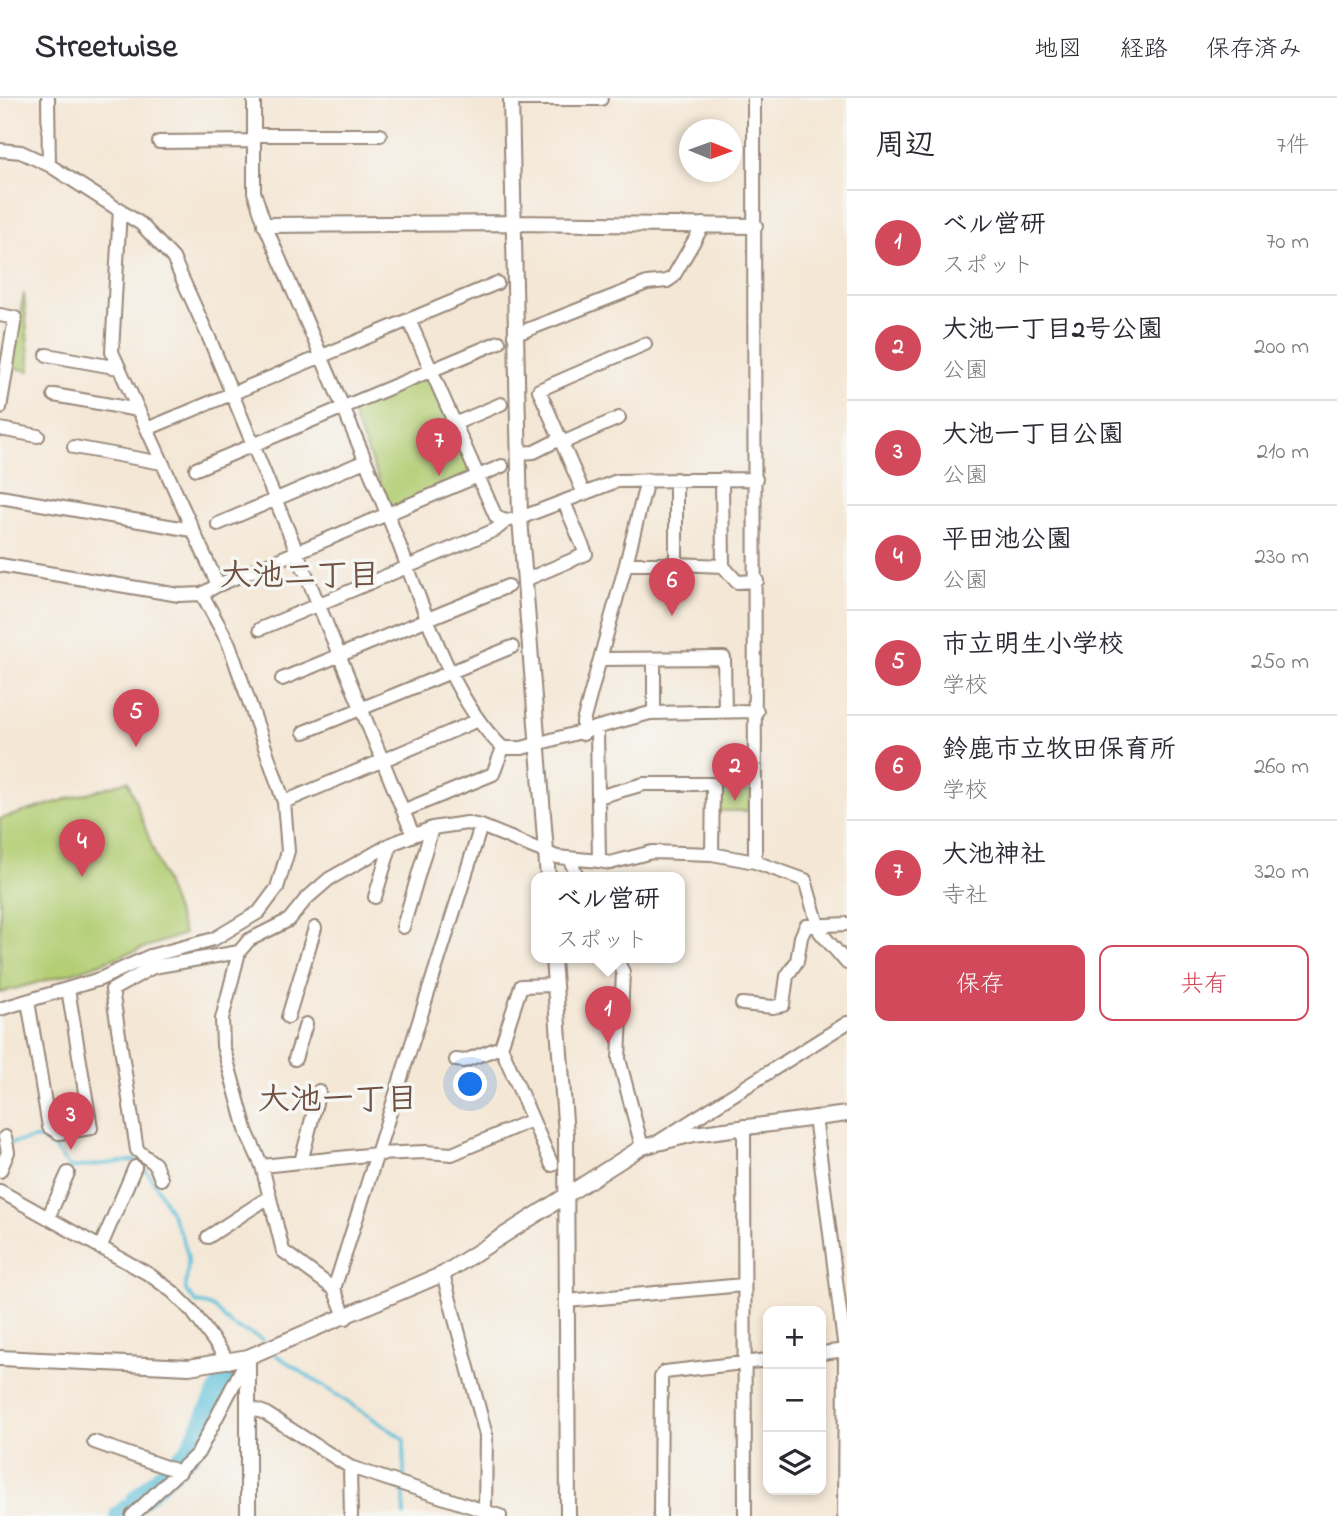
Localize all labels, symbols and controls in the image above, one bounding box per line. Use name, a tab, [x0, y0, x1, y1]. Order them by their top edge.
text: Streetwise	[35, 24, 177, 72]
text: 地図	[1034, 33, 1082, 68]
text: 経路	[1120, 33, 1168, 68]
text: 保存済み	[1206, 33, 1302, 68]
north arrow	[679, 119, 742, 182]
text: 周辺	[875, 125, 935, 169]
text: 7件	[1277, 130, 1309, 163]
text: べル営研	[942, 207, 1046, 245]
text: 1	[894, 226, 902, 259]
text: 70 m	[1266, 226, 1309, 259]
text: スポット	[942, 250, 1034, 283]
text: 大池一丁目2号公園	[942, 312, 1163, 350]
text: 2	[892, 331, 904, 364]
text: 200 m	[1254, 331, 1309, 364]
text: 公園	[942, 355, 988, 388]
text: 大池一丁目公園	[942, 417, 1124, 455]
pin: 7	[416, 418, 462, 476]
text: 3	[893, 436, 903, 469]
text: 210 m	[1257, 436, 1309, 469]
text: 公園	[942, 460, 988, 493]
text: 平田池公園	[942, 522, 1072, 560]
text: 4	[893, 541, 903, 574]
text: 230 m	[1255, 541, 1309, 574]
district label: 大池二丁目	[220, 554, 380, 601]
pin: 6	[649, 558, 695, 616]
text: 公園	[942, 565, 988, 598]
text: 市立明生小学校	[942, 627, 1124, 665]
text: 5	[891, 646, 905, 679]
text: 250 m	[1251, 646, 1309, 679]
text: 学校	[942, 670, 988, 703]
pin: 5	[113, 689, 159, 747]
text: 鈴鹿市立牧田保育所	[942, 732, 1176, 770]
pin: 2	[712, 743, 758, 801]
text: 6	[893, 751, 903, 784]
text: 260 m	[1254, 751, 1309, 784]
text: 学校	[942, 775, 988, 808]
pin: 4	[59, 819, 105, 877]
text: 大池神社	[942, 837, 1046, 875]
text: 7	[893, 856, 903, 889]
text: 320 m	[1255, 856, 1309, 889]
popup	[531, 872, 685, 963]
text: 寺社	[942, 880, 988, 913]
text: べル営研	[556, 882, 660, 920]
text: スポット	[556, 925, 648, 958]
button: 保存	[875, 945, 1085, 1021]
button: 共有	[1099, 945, 1309, 1021]
pin: 1	[585, 986, 631, 1044]
your location	[453, 1067, 487, 1101]
district label: 大池一丁目	[258, 1078, 418, 1125]
pin: 3	[48, 1092, 94, 1150]
map controls	[763, 1306, 826, 1495]
button: +	[763, 1306, 826, 1369]
button: −	[763, 1369, 826, 1432]
button: layers	[763, 1432, 826, 1495]

